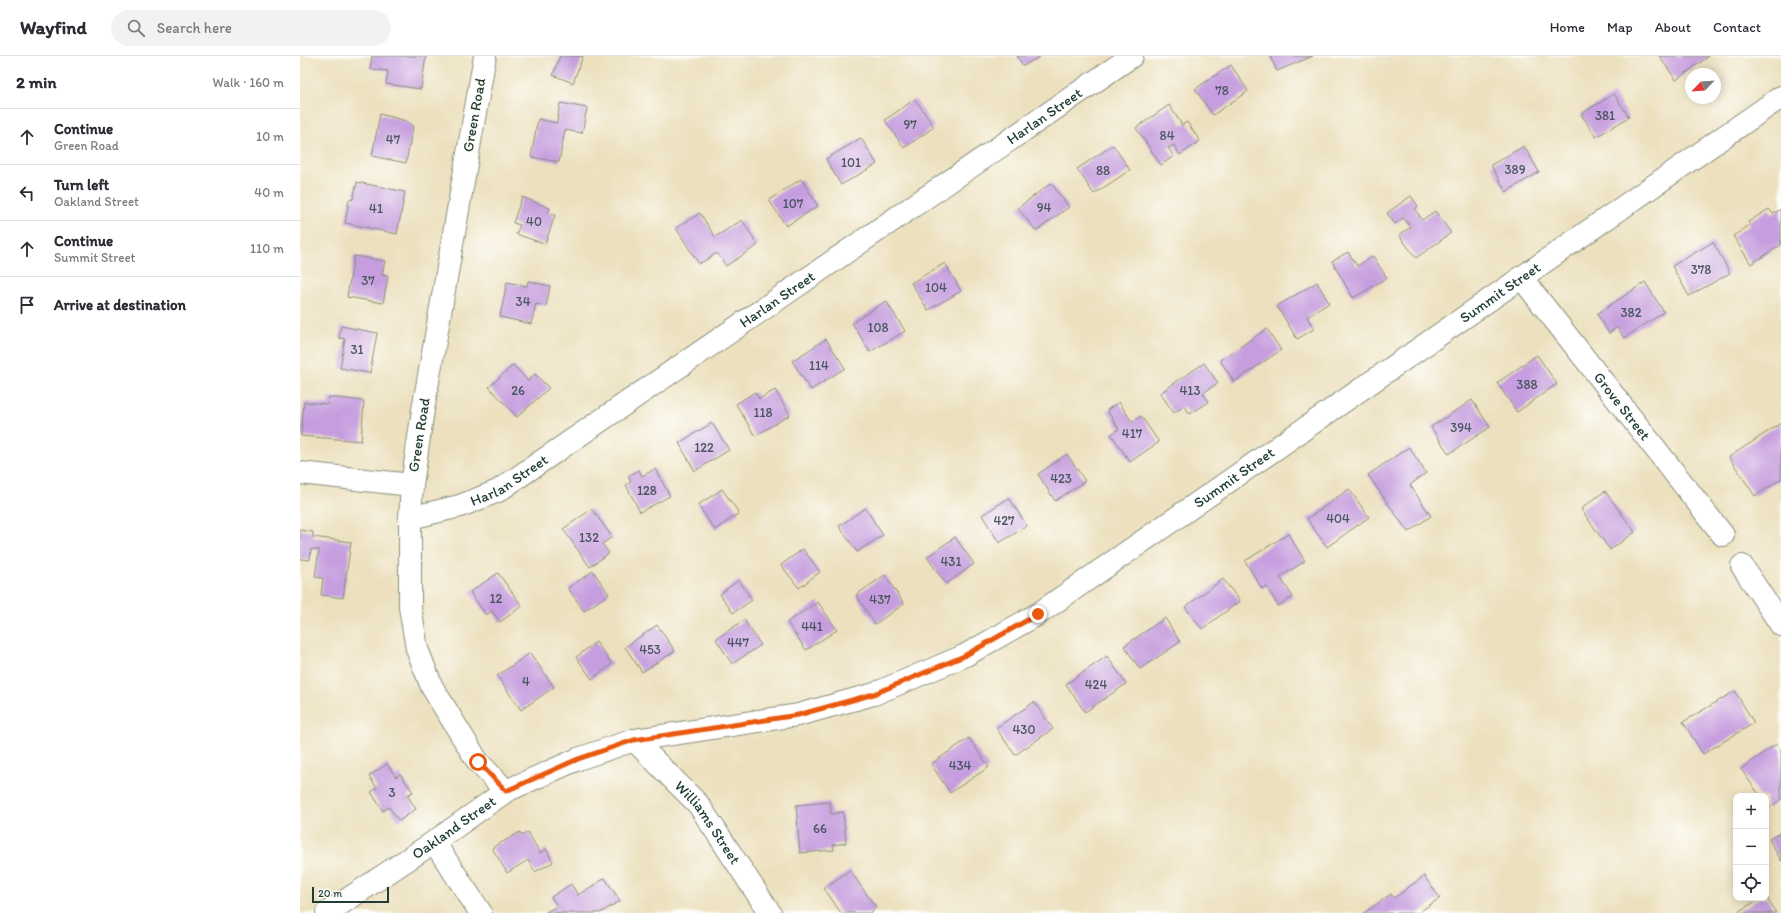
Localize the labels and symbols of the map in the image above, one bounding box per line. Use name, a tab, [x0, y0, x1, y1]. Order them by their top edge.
north arrow	[1685, 68, 1721, 104]
street label: Green Road	[459, 77, 489, 153]
house number: 78	[1215, 83, 1229, 98]
street label: Harlan Street	[1003, 84, 1086, 148]
house number: 381	[1595, 108, 1615, 123]
house number: 97	[903, 117, 917, 132]
house number: 84	[1160, 128, 1175, 143]
house number: 47	[386, 132, 401, 147]
house number: 101	[841, 155, 861, 170]
house number: 389	[1504, 162, 1526, 177]
house number: 88	[1096, 163, 1110, 178]
house number: 107	[783, 196, 804, 211]
house number: 94	[1037, 200, 1051, 215]
house number: 41	[369, 201, 383, 216]
house number: 40	[526, 214, 542, 229]
street label: Summit Street	[1456, 258, 1544, 327]
house number: 378	[1691, 262, 1711, 277]
street label: Harlan Street	[736, 267, 819, 332]
house number: 37	[361, 273, 375, 288]
house number: 104	[925, 280, 947, 295]
house number: 34	[516, 294, 531, 309]
house number: 382	[1620, 305, 1642, 320]
house number: 108	[867, 320, 889, 335]
house number: 31	[350, 342, 364, 357]
house number: 114	[809, 358, 829, 373]
street label: Grove Street	[1590, 368, 1655, 444]
house number: 388	[1516, 377, 1538, 392]
house number: 26	[511, 383, 525, 398]
house number: 413	[1180, 383, 1200, 398]
street label: Green Road	[404, 397, 434, 473]
house number: 118	[753, 405, 773, 420]
house number: 394	[1450, 420, 1472, 435]
house number: 417	[1122, 426, 1143, 441]
house number: 122	[694, 440, 714, 455]
street label: Summit Street	[1190, 443, 1278, 512]
street label: Harlan Street	[468, 450, 552, 510]
house number: 423	[1050, 471, 1072, 486]
house number: 128	[637, 483, 657, 498]
house number: 404	[1326, 511, 1350, 526]
house number: 427	[993, 513, 1015, 528]
house number: 132	[579, 530, 599, 545]
house number: 431	[941, 554, 961, 569]
house number: 12	[490, 591, 503, 606]
house number: 437	[869, 592, 891, 607]
route end	[1029, 605, 1047, 623]
house number: 441	[801, 619, 823, 634]
house number: 447	[727, 635, 750, 650]
house number: 453	[639, 642, 661, 657]
house number: 4	[522, 674, 530, 689]
house number: 424	[1085, 677, 1107, 692]
house number: 430	[1013, 722, 1035, 737]
route start	[469, 753, 487, 771]
house number: 434	[949, 758, 972, 773]
street label: Williams Street	[671, 777, 744, 868]
house number: 3	[388, 785, 396, 800]
street label: Oakland Street	[409, 792, 500, 863]
house number: 66	[813, 821, 827, 836]
scale bar	[312, 885, 389, 904]

